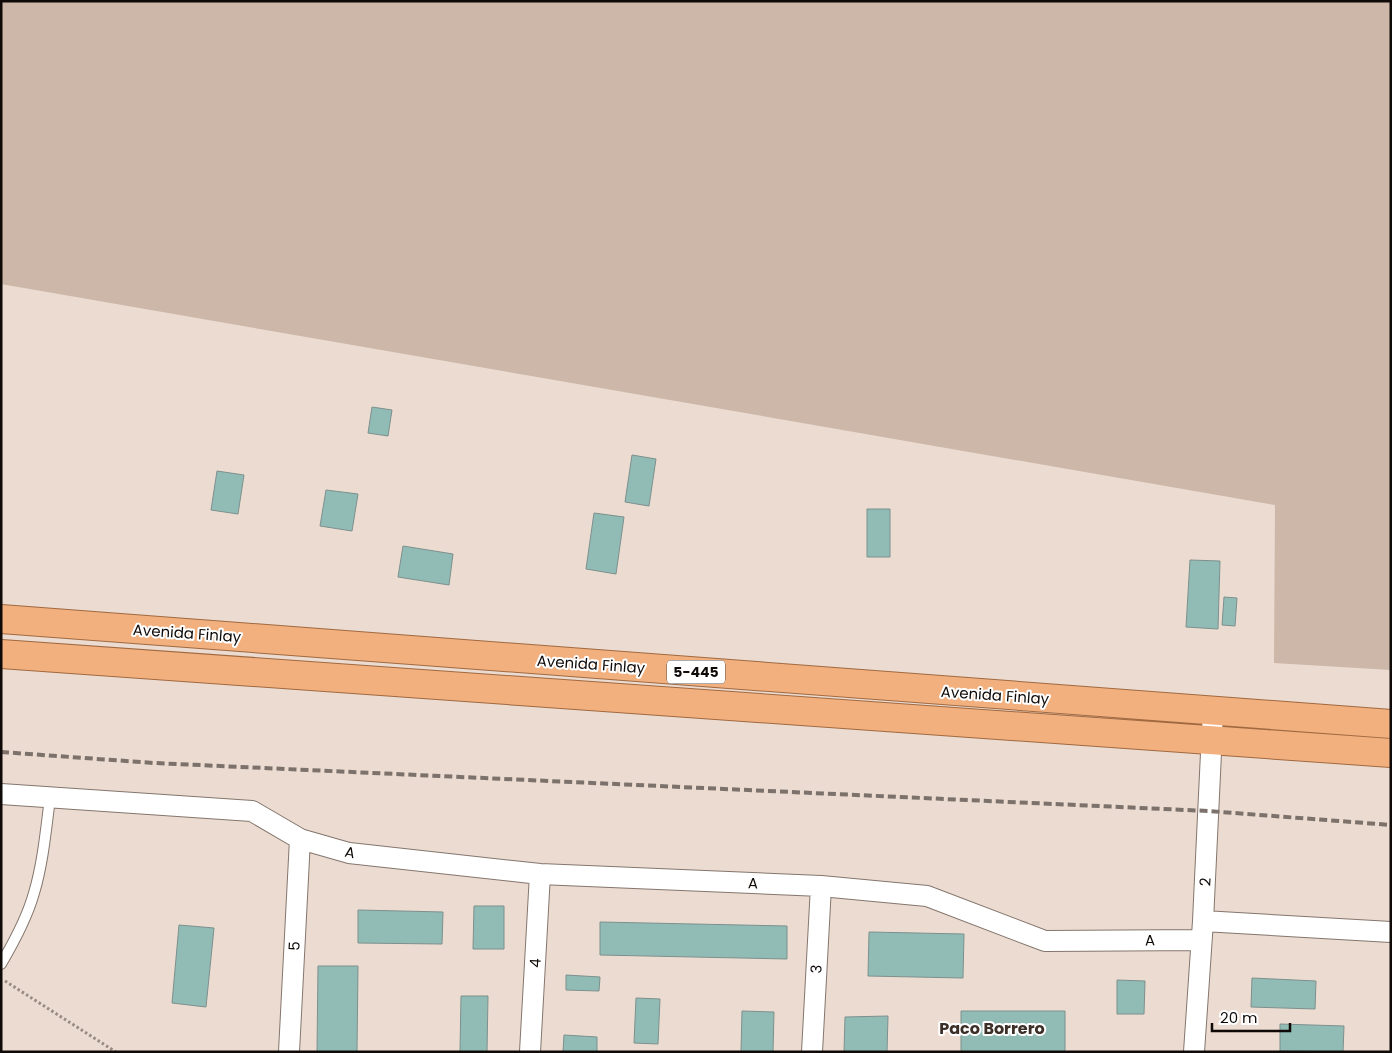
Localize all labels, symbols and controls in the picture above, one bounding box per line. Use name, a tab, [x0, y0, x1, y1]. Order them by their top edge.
street label: Avenida Finlay	[132, 619, 242, 647]
street label: Avenida Finlay	[536, 650, 646, 678]
road number: 5-445	[667, 660, 725, 684]
street label: Avenida Finlay	[940, 681, 1050, 709]
street label: A	[343, 841, 357, 863]
street label: A	[748, 872, 758, 894]
street label: 2	[1194, 877, 1216, 887]
street label: A	[1145, 929, 1155, 951]
street label: 5	[283, 941, 305, 951]
street label: 4	[524, 958, 546, 968]
street label: 3	[805, 964, 827, 974]
scale bar	[1212, 1000, 1290, 1032]
text: 20 m	[1220, 1007, 1258, 1028]
district label: Paco Borrero	[939, 1017, 1045, 1040]

